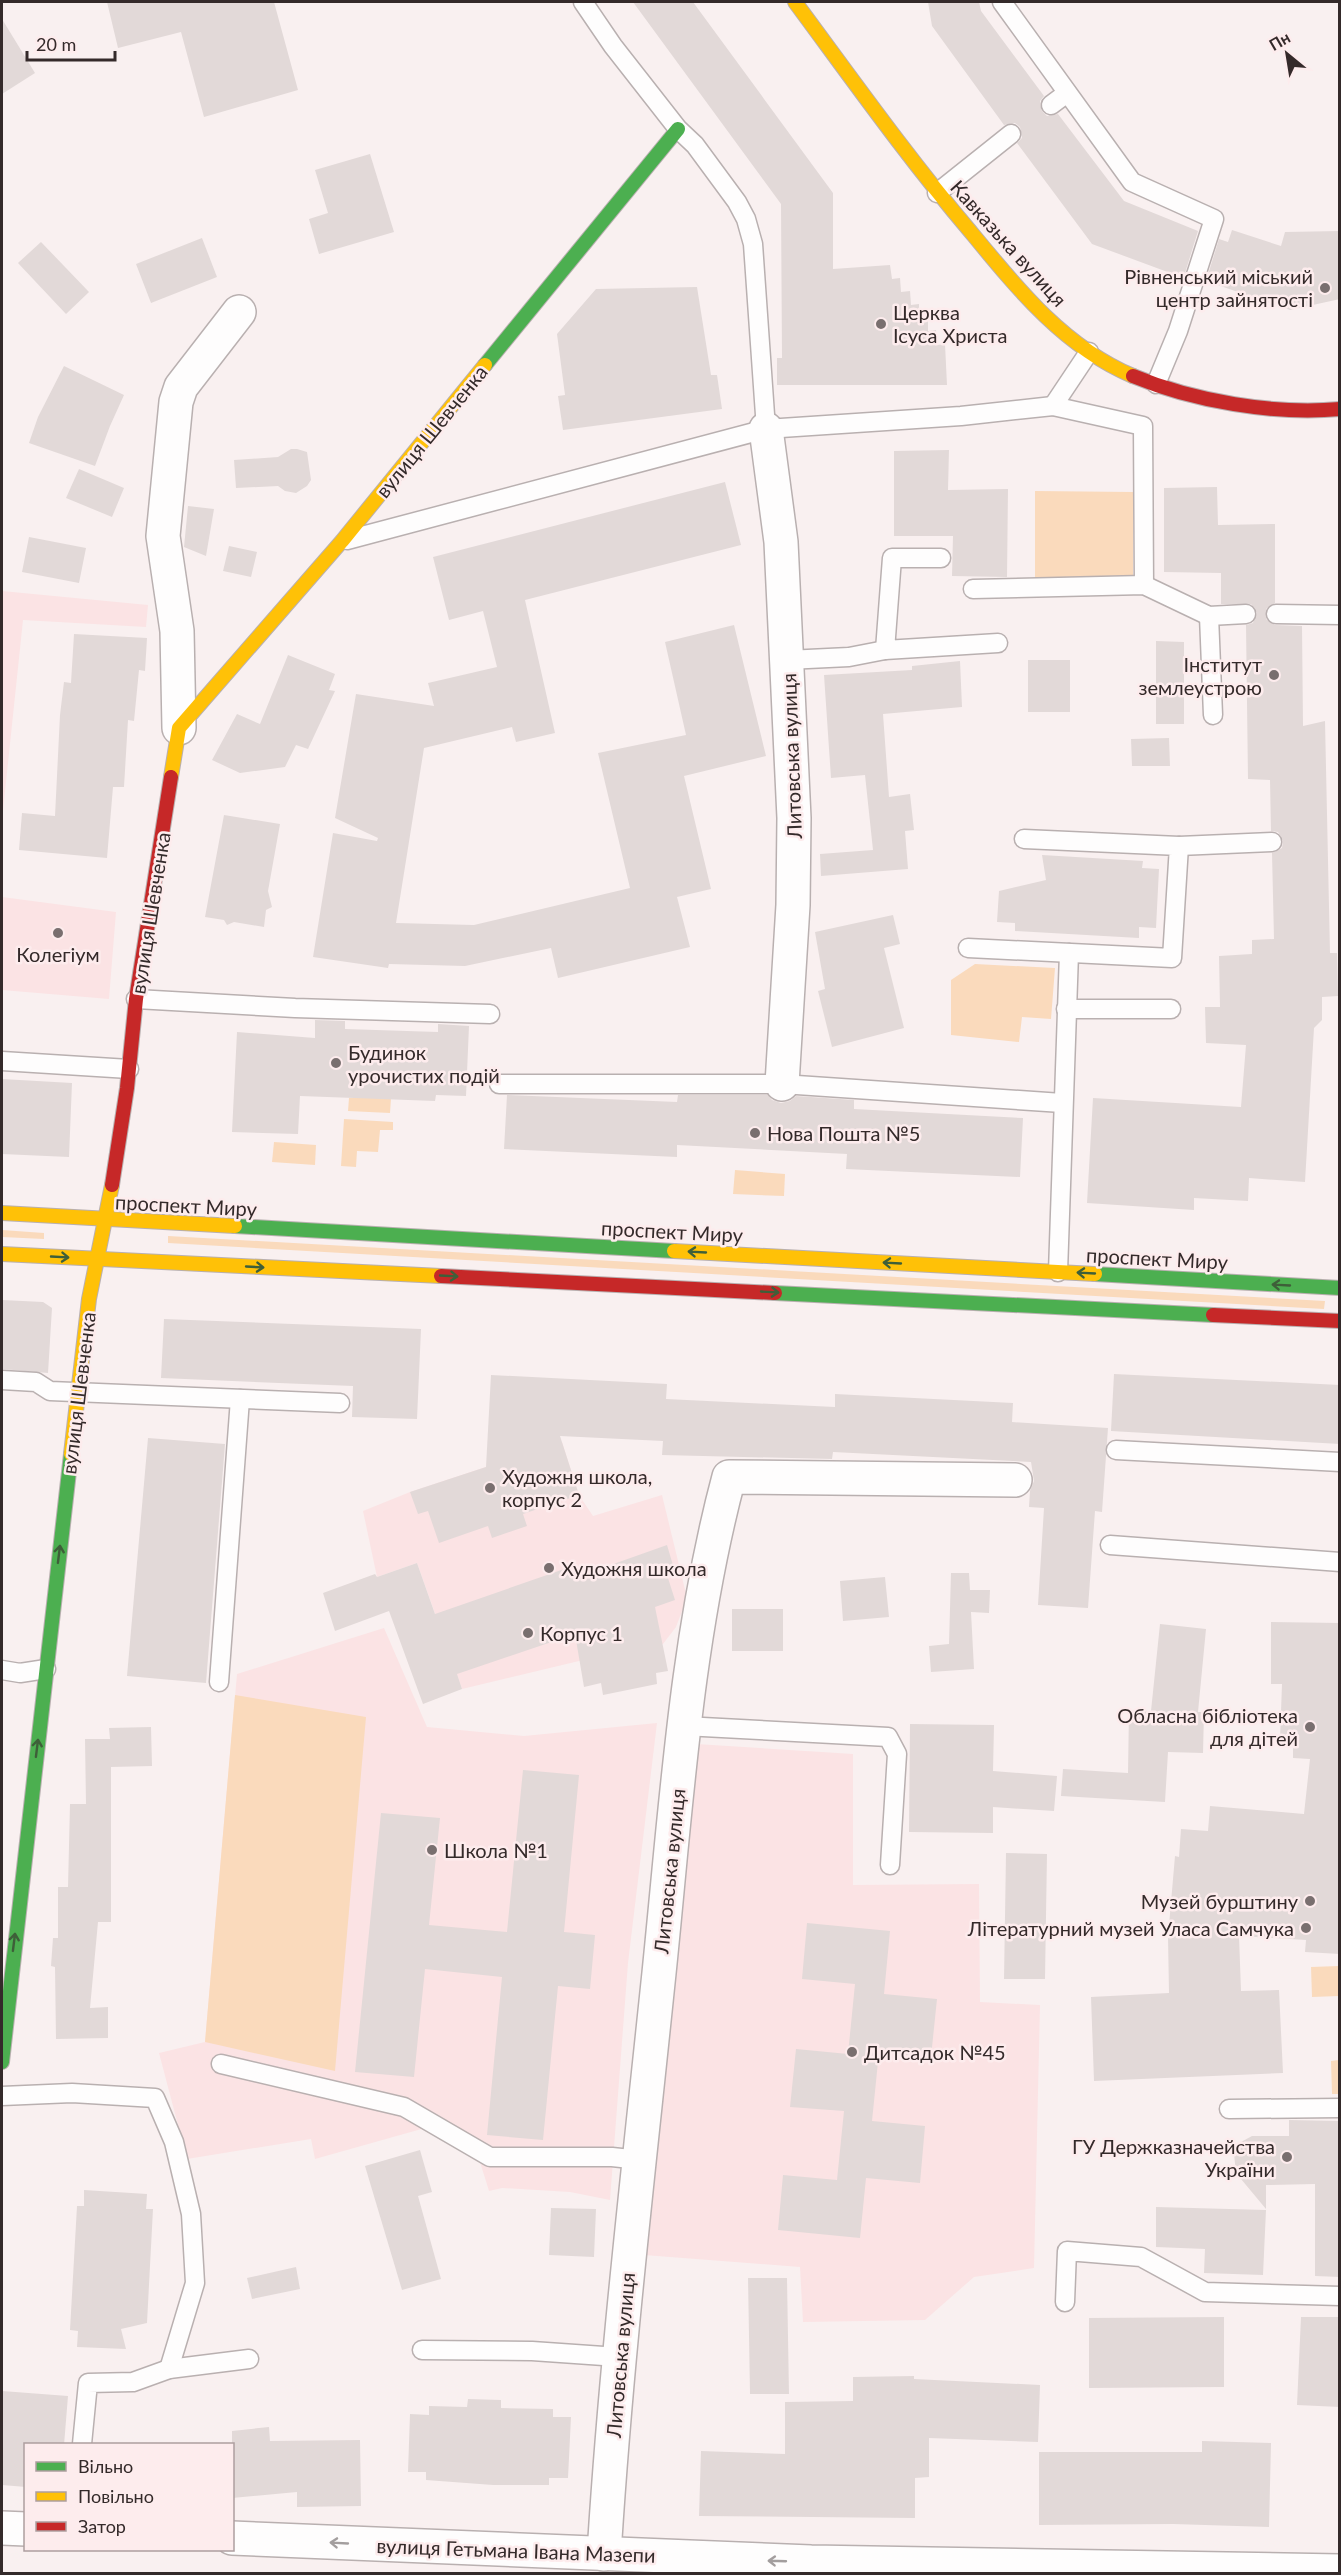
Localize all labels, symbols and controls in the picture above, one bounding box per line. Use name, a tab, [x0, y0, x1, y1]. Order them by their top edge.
scale bar	[27, 24, 116, 62]
north arrow	[1257, 24, 1317, 84]
text: Пн	[1265, 27, 1293, 54]
text: 20 m	[36, 33, 76, 55]
street label: Кавказька вулиця	[946, 175, 1072, 311]
place label: Рівненський міський центр зайнятості	[1124, 264, 1313, 311]
marker: Рівненський міський центр зайнятості	[1318, 281, 1332, 295]
place label: Церква Ісуса Христа	[893, 300, 1007, 347]
marker: Церква Ісуса Христа	[874, 317, 888, 331]
street label: вулиця Шевченка	[370, 360, 492, 502]
place label: Інститут землеустрою	[1138, 652, 1262, 699]
marker: Інститут землеустрою	[1267, 668, 1281, 682]
street label: Литовська вулиця	[776, 673, 806, 840]
street label: вулиця Шевченка	[125, 830, 175, 996]
marker: Колегіум	[51, 926, 65, 940]
place label: Колегіум	[16, 942, 100, 966]
place label: Будинок урочистих подій	[348, 1040, 500, 1087]
marker: Будинок урочистих подій	[329, 1056, 343, 1070]
place label: Нова Пошта №5	[767, 1121, 920, 1145]
marker: Нова Пошта №5	[748, 1126, 762, 1140]
street label: проспект Миру	[115, 1189, 258, 1221]
street label: проспект Миру	[601, 1215, 744, 1247]
street label: проспект Миру	[1086, 1242, 1229, 1274]
one-way arrow	[688, 1247, 707, 1258]
one-way arrow	[49, 1251, 69, 1262]
one-way arrow	[882, 1257, 902, 1268]
one-way arrow	[244, 1261, 264, 1272]
one-way arrow	[1077, 1268, 1097, 1279]
one-way arrow	[439, 1271, 459, 1282]
one-way arrow	[1272, 1279, 1292, 1290]
one-way arrow	[760, 1287, 780, 1298]
street label: вулиця Шевченка	[56, 1310, 100, 1476]
place label: Художня школа, корпус 2	[502, 1464, 652, 1511]
marker: Художня школа, корпус 2	[483, 1481, 497, 1495]
one-way arrow	[54, 1545, 65, 1565]
place label: Художня школа	[561, 1556, 707, 1580]
marker: Художня школа	[542, 1561, 556, 1575]
place label: Корпус 1	[540, 1621, 623, 1645]
marker: Корпус 1	[521, 1626, 535, 1640]
place label: Обласна бібліотека для дітей	[1117, 1703, 1298, 1750]
marker: Обласна бібліотека для дітей	[1303, 1720, 1317, 1734]
one-way arrow	[32, 1738, 43, 1758]
street label: Литовська вулиця	[648, 1787, 690, 1956]
place label: Школа №1	[444, 1838, 548, 1862]
marker: Школа №1	[425, 1843, 439, 1857]
place label: Музей бурштину	[1141, 1889, 1299, 1913]
marker: Музей бурштину	[1303, 1894, 1317, 1908]
place label: Літературний музей Уласа Самчука	[967, 1916, 1294, 1940]
marker: Літературний музей Уласа Самчука	[1299, 1921, 1313, 1935]
one-way arrow	[9, 1932, 20, 1952]
place label: Дитсадок №45	[864, 2040, 1006, 2064]
marker: Дитсадок №45	[845, 2045, 859, 2059]
place label: ГУ Держказначейства України	[1072, 2134, 1275, 2181]
marker: ГУ Держказначейства України	[1280, 2150, 1294, 2164]
street label: Литовська вулиця	[601, 2271, 639, 2440]
legend	[24, 2443, 234, 2551]
text: Вільно	[78, 2455, 133, 2477]
text: Повільно	[78, 2485, 154, 2507]
text: Затор	[78, 2515, 126, 2537]
street label: вулиця Гетьмана Івана Мазепи	[376, 2533, 656, 2567]
one-way arrow	[329, 2537, 349, 2549]
one-way arrow	[768, 2555, 788, 2566]

